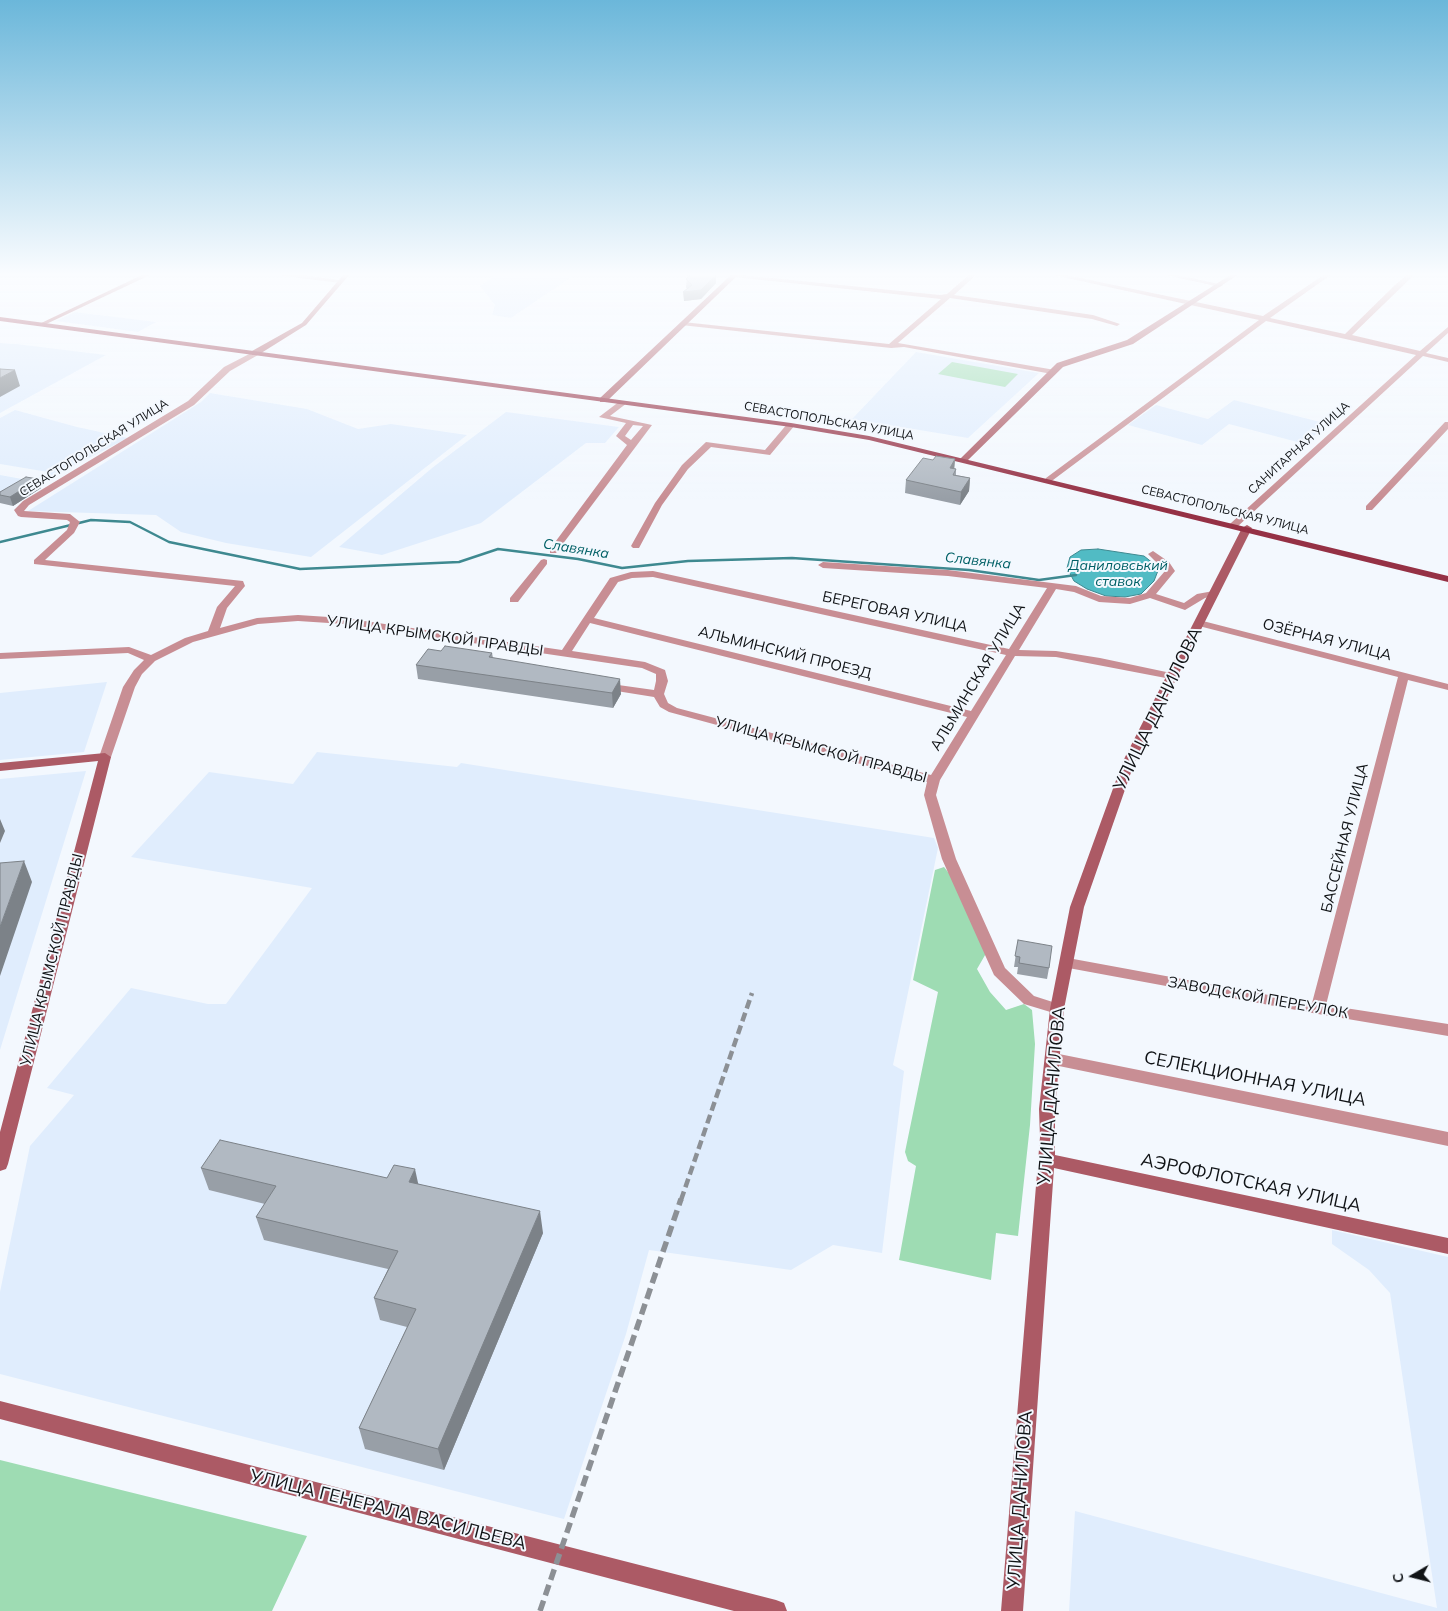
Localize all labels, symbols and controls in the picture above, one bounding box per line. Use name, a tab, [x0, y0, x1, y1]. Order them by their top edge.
street label: СЕВАСТОПОЛЬСКАЯ УЛИЦА	[17, 396, 171, 500]
street label: СЕВАСТОПОЛЬСКАЯ УЛИЦА	[743, 399, 915, 443]
street label: САНИТАРНАЯ УЛИЦА	[1245, 399, 1353, 497]
street label: СЕВАСТОПОЛЬСКАЯ УЛИЦА	[1140, 482, 1310, 538]
water label: Славянка	[542, 536, 610, 562]
water label: Славянка	[944, 549, 1012, 573]
water label: Даниловський ставок	[1068, 558, 1168, 590]
street label: БЕРЕГОВАЯ УЛИЦА	[821, 588, 969, 636]
street label: АЛЬМИНСКАЯ УЛИЦА	[927, 600, 1029, 754]
street label: УЛИЦА КРЫМСКОЙ ПРАВДЫ	[326, 612, 544, 660]
street label: ОЗЁРНАЯ УЛИЦА	[1261, 615, 1393, 665]
street label: АЛЬМИНСКИЙ ПРОЕЗД	[696, 623, 874, 683]
street label: УЛИЦА ДАНИЛОВА	[1109, 624, 1207, 794]
street label: УЛИЦА КРЫМСКОЙ ПРАВДЫ	[713, 713, 929, 787]
street label: БАССЕЙНАЯ УЛИЦА	[1318, 761, 1372, 915]
street label: УЛИЦА КРЫМСКОЙ ПРАВДЫ	[17, 852, 87, 1068]
street label: ЗАВОДСКОЙ ПЕРЕУЛОК	[1167, 973, 1349, 1023]
street label: УЛИЦА ДАНИЛОВА	[1033, 1006, 1071, 1186]
street label: СЕЛЕКЦИОННАЯ УЛИЦА	[1142, 1047, 1368, 1111]
street label: АЭРОФЛОТСКАЯ УЛИЦА	[1139, 1149, 1363, 1217]
street label: УЛИЦА ДАНИЛОВА	[1003, 1410, 1037, 1590]
street label: УЛИЦА ГЕНЕРАЛА ВАСИЛЬЕВА	[248, 1465, 528, 1555]
north arrow	[1388, 1551, 1438, 1601]
text: С	[1389, 1572, 1408, 1584]

